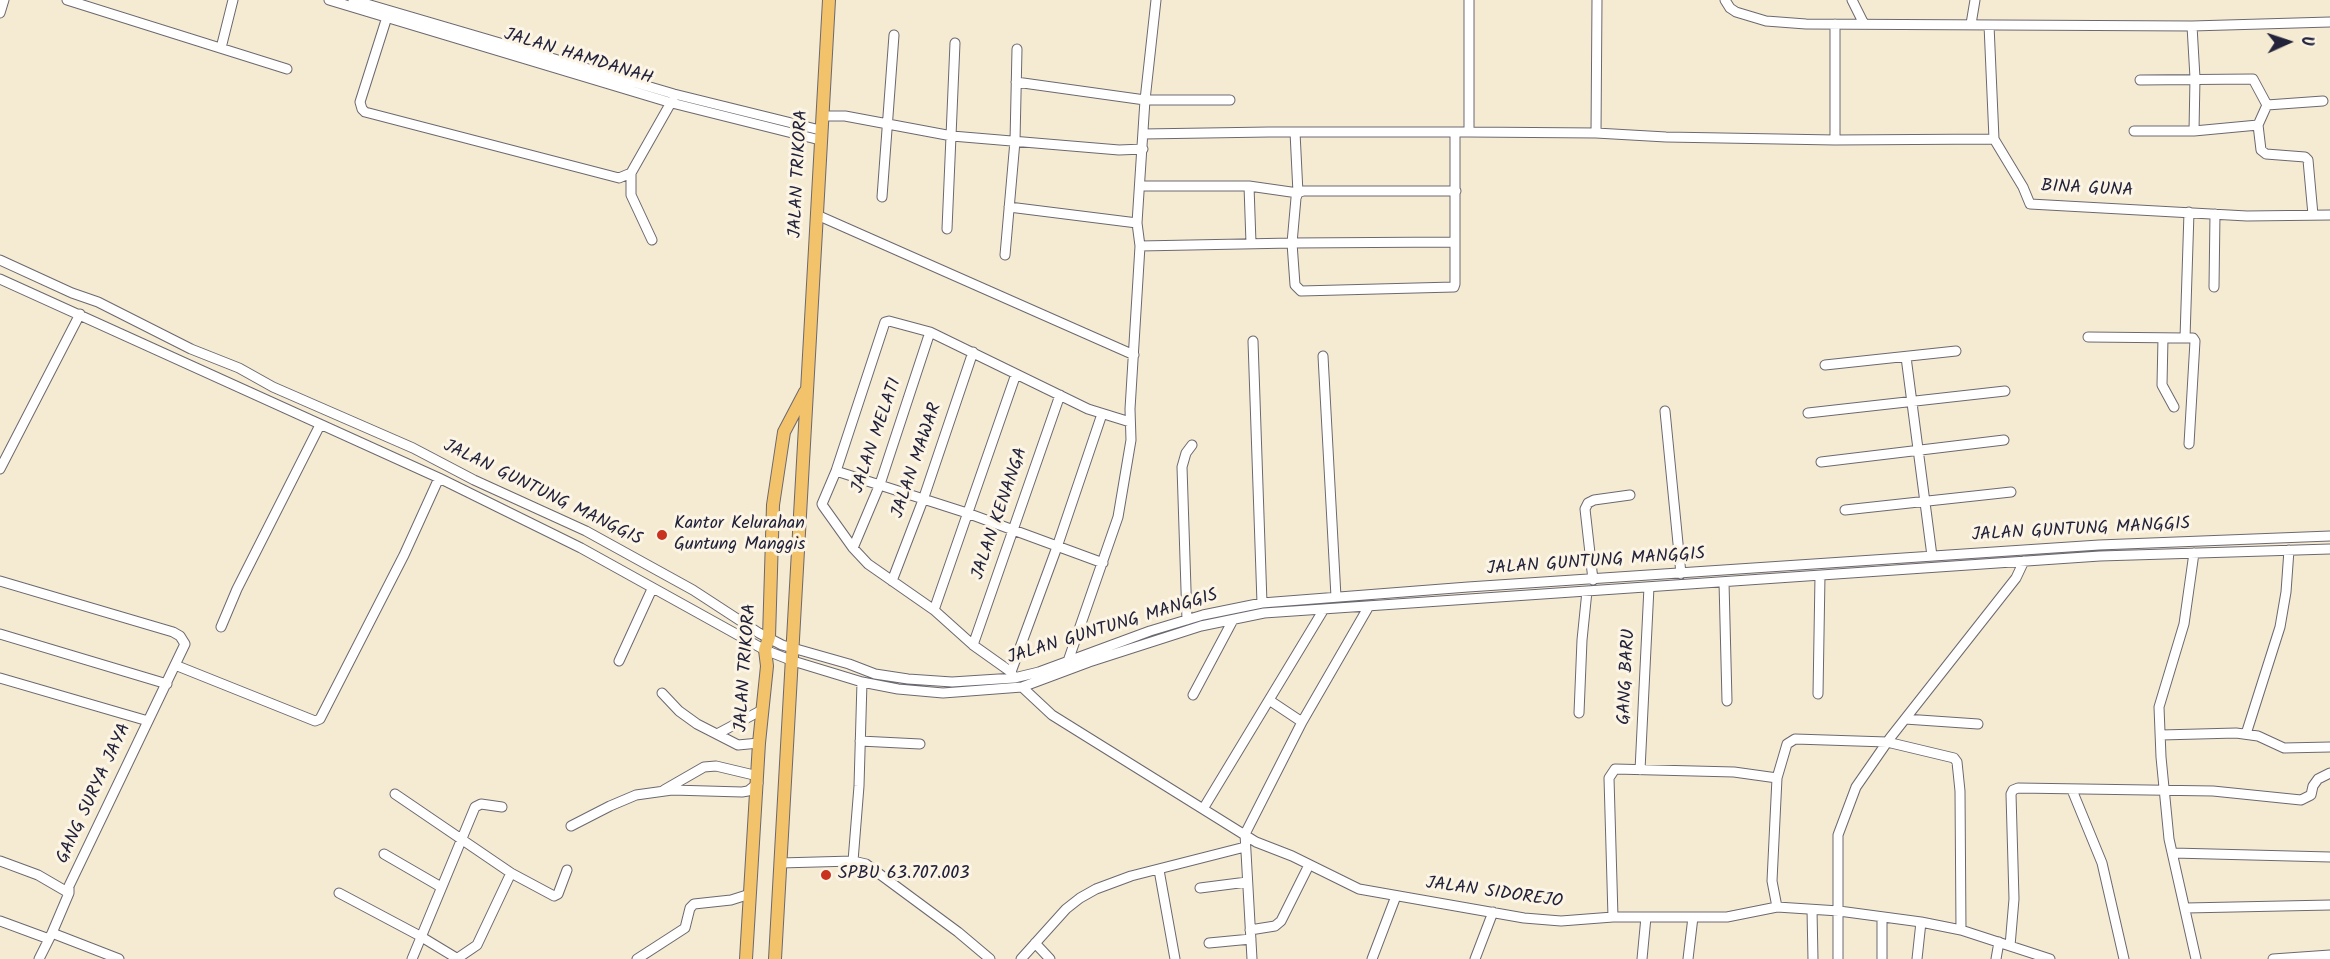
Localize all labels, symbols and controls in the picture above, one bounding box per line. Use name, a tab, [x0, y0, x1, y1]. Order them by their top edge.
north arrow	[2258, 12, 2318, 72]
street label: JALAN HAMDANAH	[501, 25, 655, 91]
text: U	[2294, 36, 2319, 46]
street label: JALAN TRIKORA	[786, 109, 814, 239]
street label: BINA GUNA	[2040, 177, 2134, 203]
street label: JALAN MELATI	[848, 376, 908, 496]
street label: JALAN MAWAR	[888, 401, 948, 521]
street label: JALAN GUNTUNG MANGGIS	[439, 436, 645, 552]
street label: JALAN KENANGA	[968, 445, 1034, 583]
place label: Kantor Kelurahan Guntung Manggis	[674, 514, 806, 556]
street label: JALAN GUNTUNG MANGGIS	[1971, 514, 2191, 548]
marker: Kantor Kelurahan Guntung Manggis	[655, 528, 669, 542]
street label: JALAN GUNTUNG MANGGIS	[1486, 545, 1706, 581]
street label: JALAN GUNTUNG MANGGIS	[1005, 586, 1221, 670]
street label: JALAN TRIKORA	[732, 603, 762, 733]
street label: GANG BARU	[1615, 628, 1641, 726]
street label: GANG SURYA JAYA	[53, 720, 137, 868]
place label: SPBU 63.707.003	[838, 864, 969, 886]
marker: SPBU 63.707.003	[819, 868, 833, 882]
street label: JALAN SIDOREJO	[1424, 874, 1564, 914]

